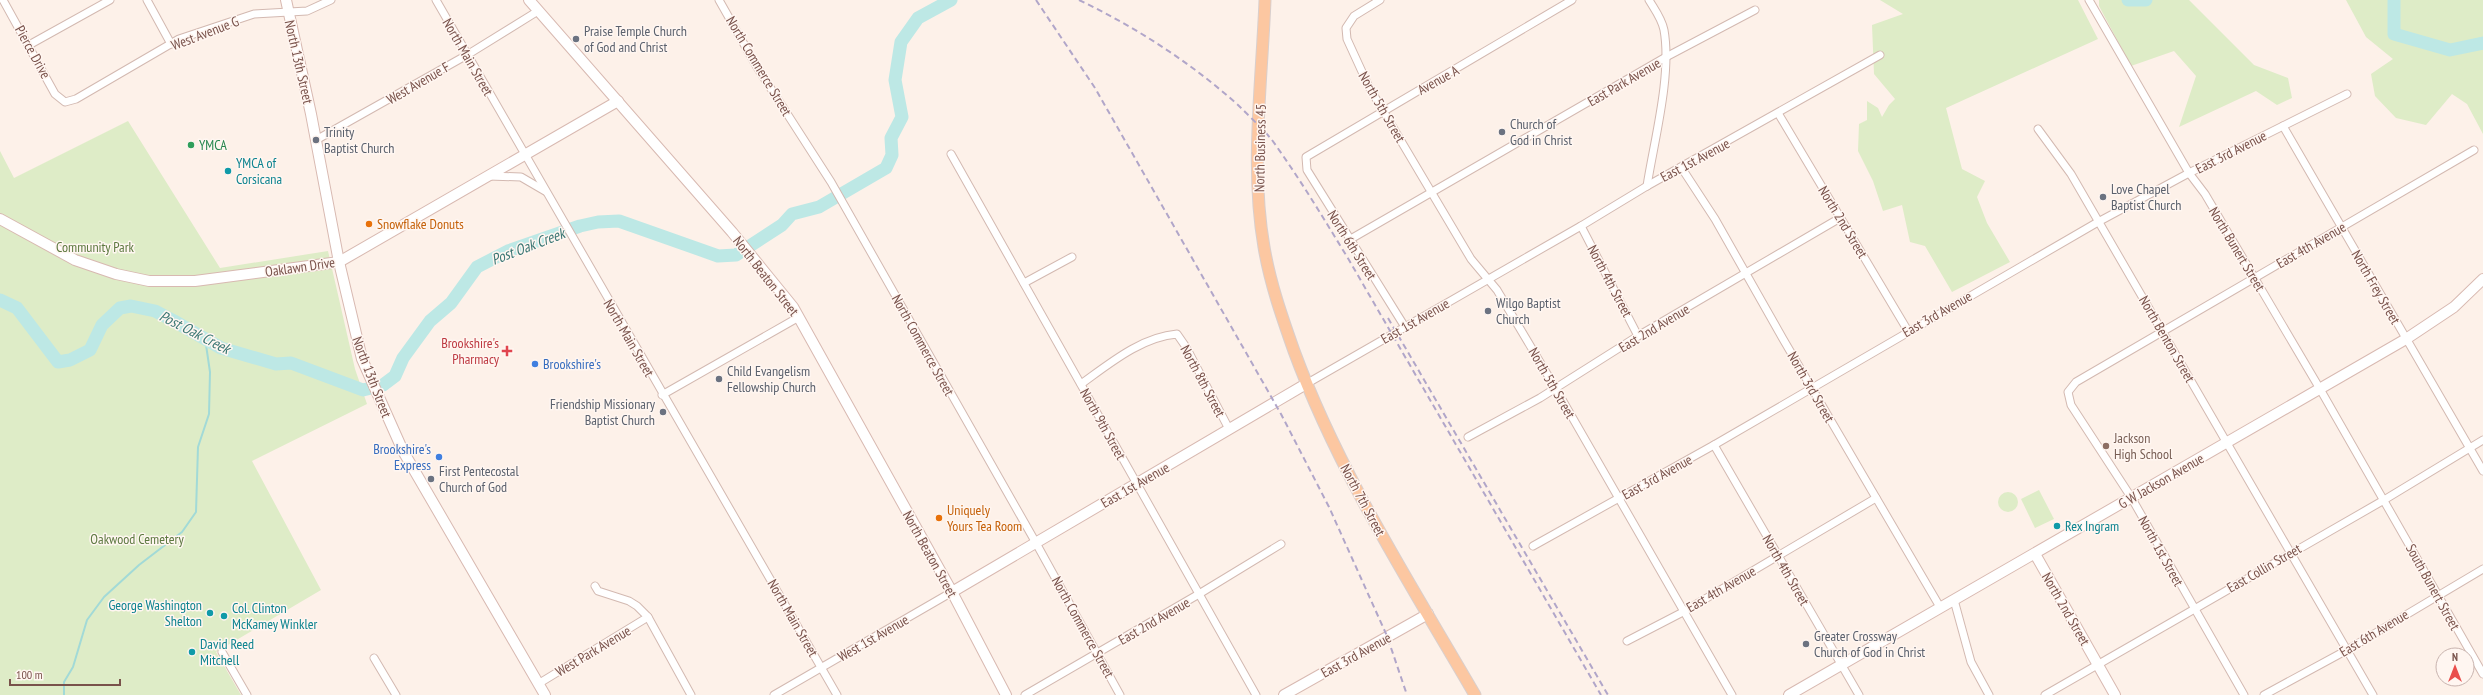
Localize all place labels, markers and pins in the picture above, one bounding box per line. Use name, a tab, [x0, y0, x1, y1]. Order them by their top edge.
place label: Praise Temple Church of God and Christ	[584, 22, 687, 56]
marker: Praise Temple Church of God and Christ	[571, 34, 581, 44]
place label: Church of God in Christ	[1510, 115, 1572, 149]
place label: Trinity Baptist Church	[324, 123, 394, 157]
marker: Church of God in Christ	[1497, 127, 1507, 137]
marker: Trinity Baptist Church	[311, 135, 321, 145]
place label: YMCA	[199, 136, 227, 154]
marker: YMCA	[186, 140, 196, 150]
place label: YMCA of Corsicana	[236, 154, 282, 188]
marker: YMCA of Corsicana	[223, 166, 233, 176]
place label: Love Chapel Baptist Church	[2111, 180, 2181, 214]
marker: Love Chapel Baptist Church	[2098, 192, 2108, 202]
place label: Snowflake Donuts	[377, 215, 464, 233]
marker: Snowflake Donuts	[364, 219, 374, 229]
place label: Wilgo Baptist Church	[1496, 294, 1561, 328]
marker: Wilgo Baptist Church	[1483, 306, 1493, 316]
place label: Brookshire's Pharmacy	[441, 334, 500, 368]
marker: Brookshire's Pharmacy	[502, 346, 512, 356]
place label: Brookshire's	[543, 355, 601, 373]
marker: Brookshire's	[530, 359, 540, 369]
place label: Child Evangelism Fellowship Church	[727, 362, 816, 396]
marker: Child Evangelism Fellowship Church	[714, 374, 724, 384]
place label: Friendship Missionary Baptist Church	[550, 395, 656, 429]
marker: Friendship Missionary Baptist Church	[658, 407, 668, 417]
place label: Jackson High School	[2113, 429, 2173, 463]
place label: Brookshire's Express	[373, 440, 431, 474]
marker: Jackson High School	[2101, 441, 2111, 451]
marker: Brookshire's Express	[434, 452, 444, 462]
place label: First Pentecostal Church of God	[439, 462, 519, 496]
marker: First Pentecostal Church of God	[426, 474, 436, 484]
place label: Uniquely Yours Tea Room	[947, 501, 1022, 535]
marker: Uniquely Yours Tea Room	[934, 513, 944, 523]
place label: Rex Ingram	[2065, 517, 2119, 535]
marker: Rex Ingram	[2052, 521, 2062, 531]
place label: George Washington Shelton	[108, 596, 202, 630]
place label: Col. Clinton McKamey Winkler	[232, 599, 317, 633]
marker: George Washington Shelton	[205, 608, 215, 618]
marker: Col. Clinton McKamey Winkler	[219, 611, 229, 621]
place label: Greater Crossway Church of God in Christ	[1814, 627, 1925, 661]
place label: David Reed Mitchell	[200, 635, 254, 669]
marker: Greater Crossway Church of God in Christ	[1801, 639, 1811, 649]
marker: David Reed Mitchell	[187, 647, 197, 657]

